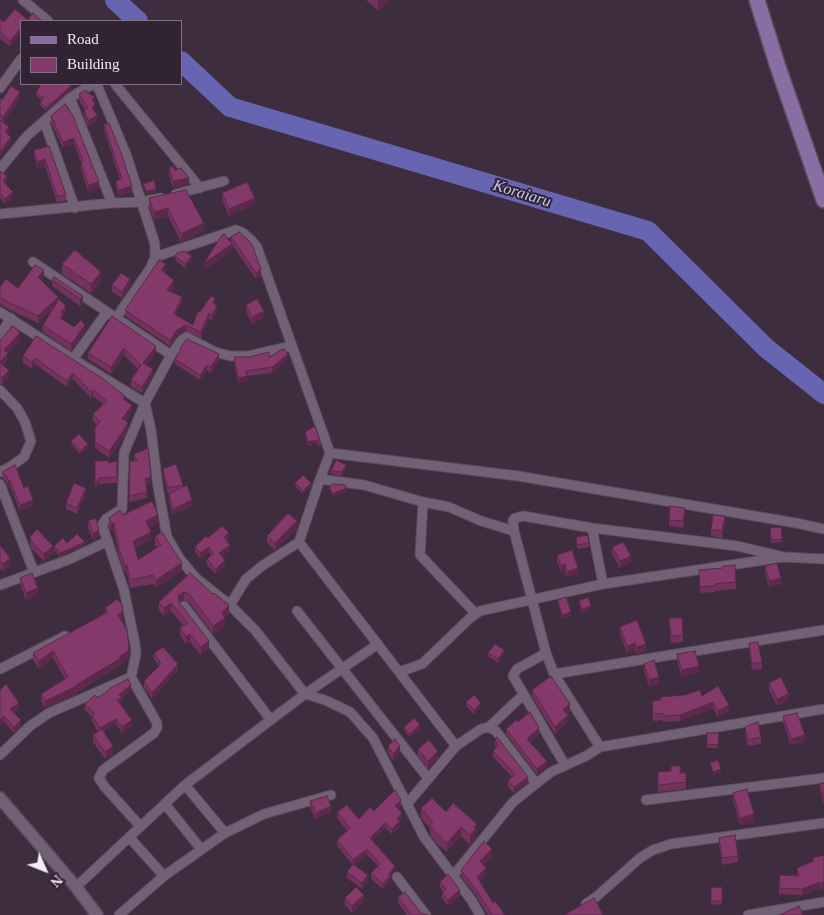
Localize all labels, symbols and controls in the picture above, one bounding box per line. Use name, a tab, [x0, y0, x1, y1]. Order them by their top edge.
legend	[20, 20, 182, 85]
text: Road	[67, 31, 99, 47]
text: Building	[67, 56, 120, 72]
water label: Koraiaru	[491, 176, 553, 212]
north arrow	[20, 845, 70, 895]
text: N	[47, 872, 65, 890]

